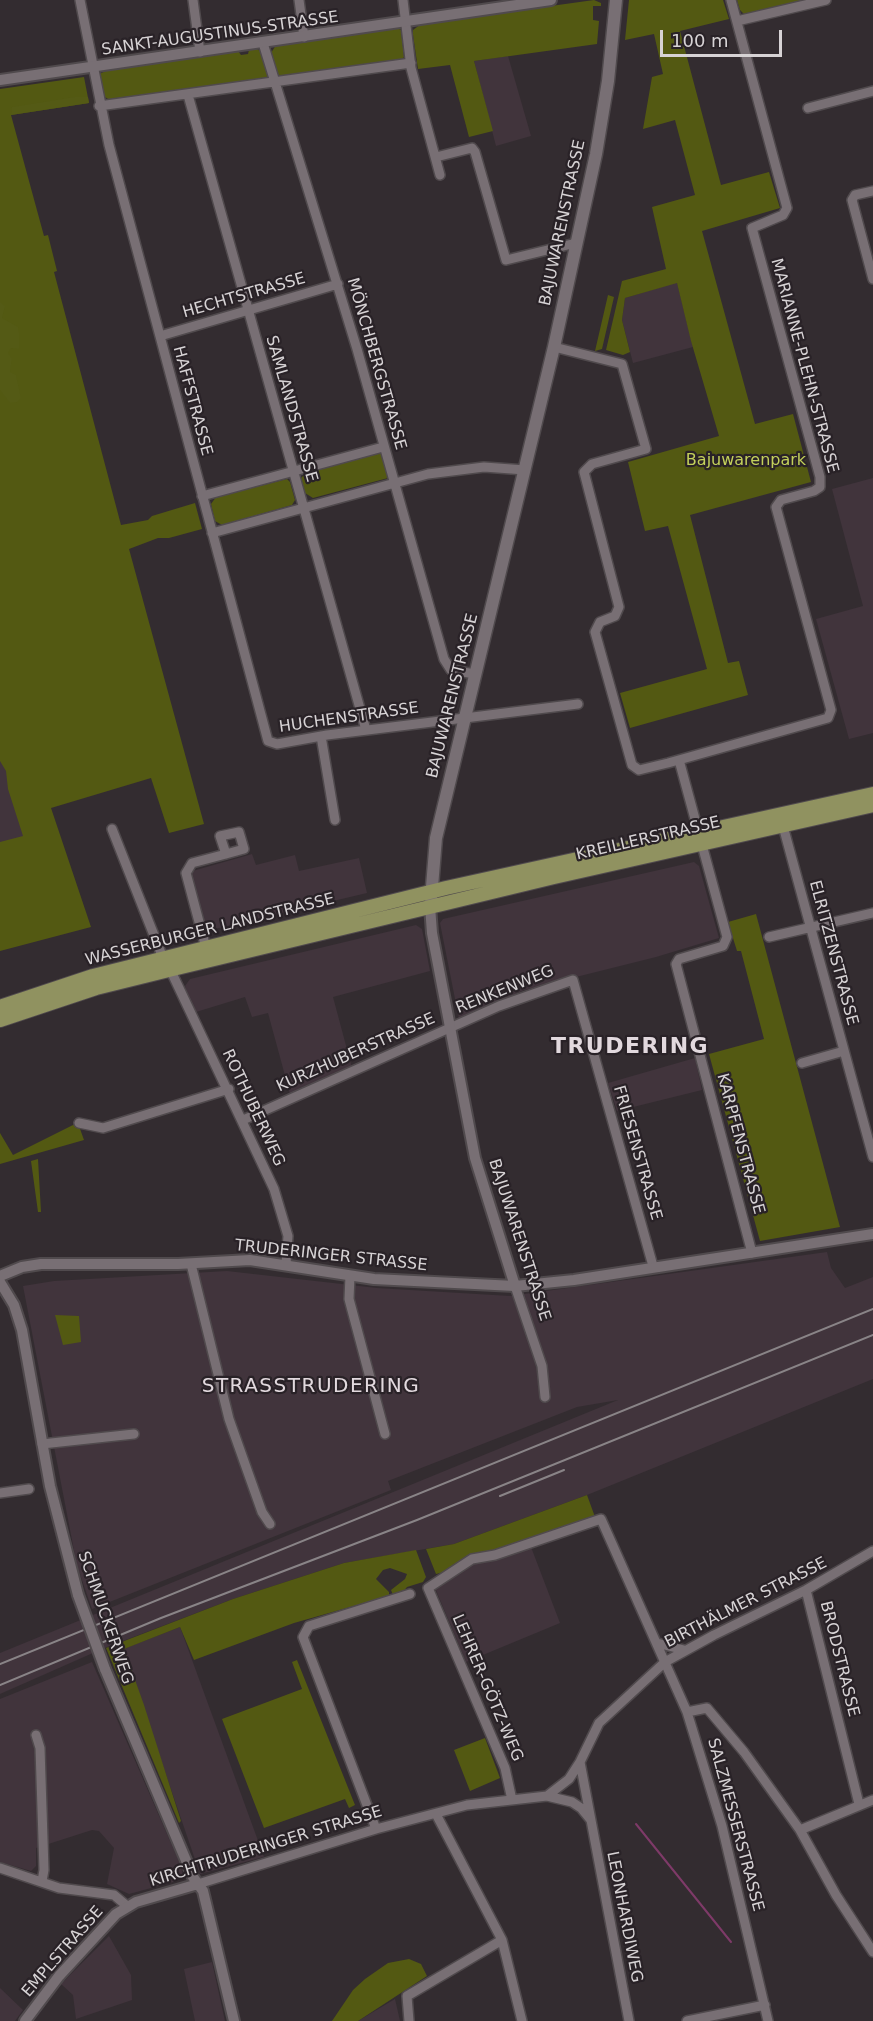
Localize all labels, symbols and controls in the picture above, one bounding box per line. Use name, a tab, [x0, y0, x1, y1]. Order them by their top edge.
street label: SANKT-AUGUSTINUS-STRASSE	[100, 8, 340, 60]
scale bar	[663, 18, 784, 56]
text: 100 m	[671, 30, 729, 51]
street label: BAJUWARENSTRASSE	[536, 138, 590, 308]
street label: MARIANNE-PLEHN-STRASSE	[766, 257, 842, 475]
street label: HECHTSTRASSE	[180, 269, 308, 323]
street label: MÖNCHBERGSTRASSE	[342, 276, 410, 452]
street label: SAMLANDSTRASSE	[261, 334, 321, 484]
street label: HAFFSTRASSE	[168, 344, 216, 458]
park label: Bajuwarenpark	[686, 451, 806, 471]
street label: BAJUWARENSTRASSE	[423, 612, 483, 780]
street label: HUCHENSTRASSE	[278, 699, 420, 737]
street label: KREILLERSTRASSE	[574, 813, 722, 865]
street label: ELRITZENSTRASSE	[804, 878, 862, 1028]
street label: WASSERBURGER LANDSTRASSE	[83, 890, 337, 970]
street label: RENKENWEG	[453, 962, 557, 1018]
street label: KURZHUBERSTRASSE	[274, 1009, 438, 1097]
district label: TRUDERING	[551, 1034, 709, 1060]
street label: ROTHUBERWEG	[217, 1046, 289, 1170]
street label: KARPFENSTRASSE	[712, 1072, 768, 1216]
street label: FRIESENSTRASSE	[609, 1083, 665, 1223]
street label: BAJUWARENSTRASSE	[484, 1157, 554, 1323]
street label: TRUDERINGER STRASSE	[234, 1236, 428, 1276]
district label: STRASSTRUDERING	[202, 1375, 420, 1399]
street label: SCHMUCKERWEG	[73, 1549, 137, 1687]
street label: BIRTHÄLMER STRASSE	[662, 1554, 830, 1652]
street label: BRODSTRASSE	[815, 1599, 863, 1719]
street label: LEHRER-GÖTZ-WEG	[447, 1612, 527, 1764]
street label: SALZMESSERSTRASSE	[703, 1736, 767, 1914]
street label: KIRCHTRUDERINGER STRASSE	[147, 1802, 385, 1892]
street label: LEONHARDIWEG	[602, 1850, 646, 1984]
street label: EMPLSTRASSE	[18, 1903, 108, 2001]

